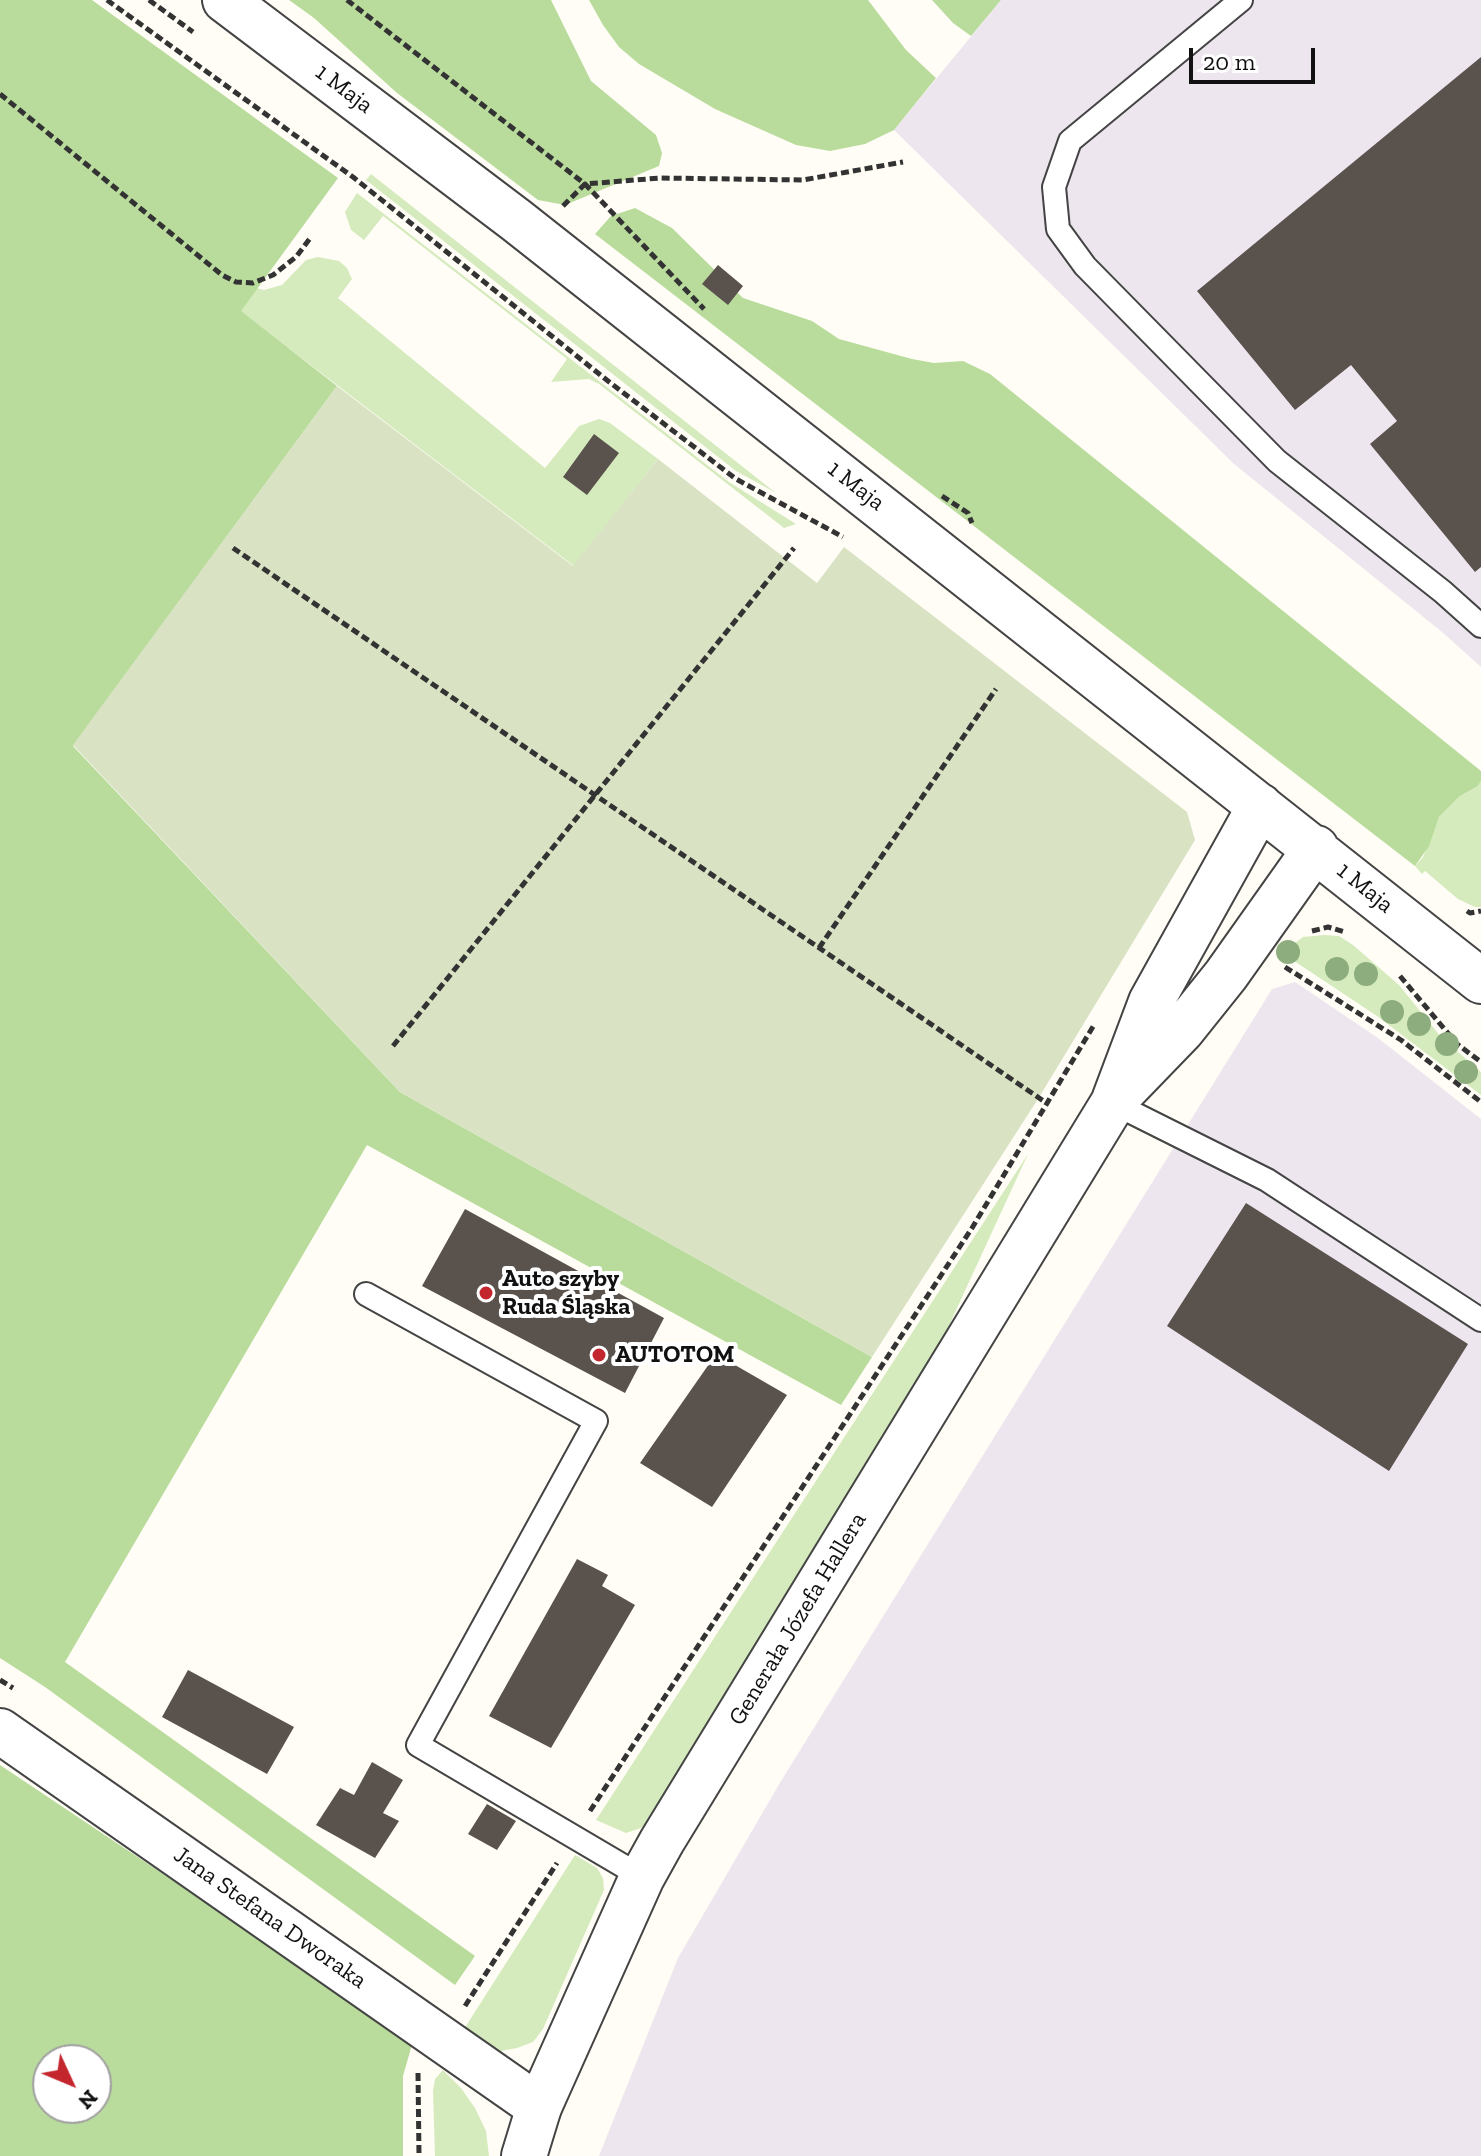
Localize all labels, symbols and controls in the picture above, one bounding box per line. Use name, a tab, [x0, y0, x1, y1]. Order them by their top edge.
scale bar	[1193, 32, 1319, 82]
text: 20 m	[1203, 47, 1255, 76]
street label: 1 Maja	[309, 58, 379, 120]
street label: 1 Maja	[822, 455, 890, 517]
street label: 1 Maja	[1331, 856, 1399, 920]
place label: Auto szyby Ruda Śląska	[502, 1265, 630, 1321]
marker: Auto szyby Ruda Śląska	[477, 1284, 495, 1302]
place label: AUTOTOM	[615, 1341, 734, 1369]
marker: AUTOTOM	[590, 1346, 608, 1364]
street label: Generała Józefa Hallera	[723, 1507, 873, 1731]
street label: Jana Stefana Dworaka	[168, 1841, 372, 1995]
north arrow	[32, 2044, 112, 2124]
text: N	[73, 2084, 104, 2115]

